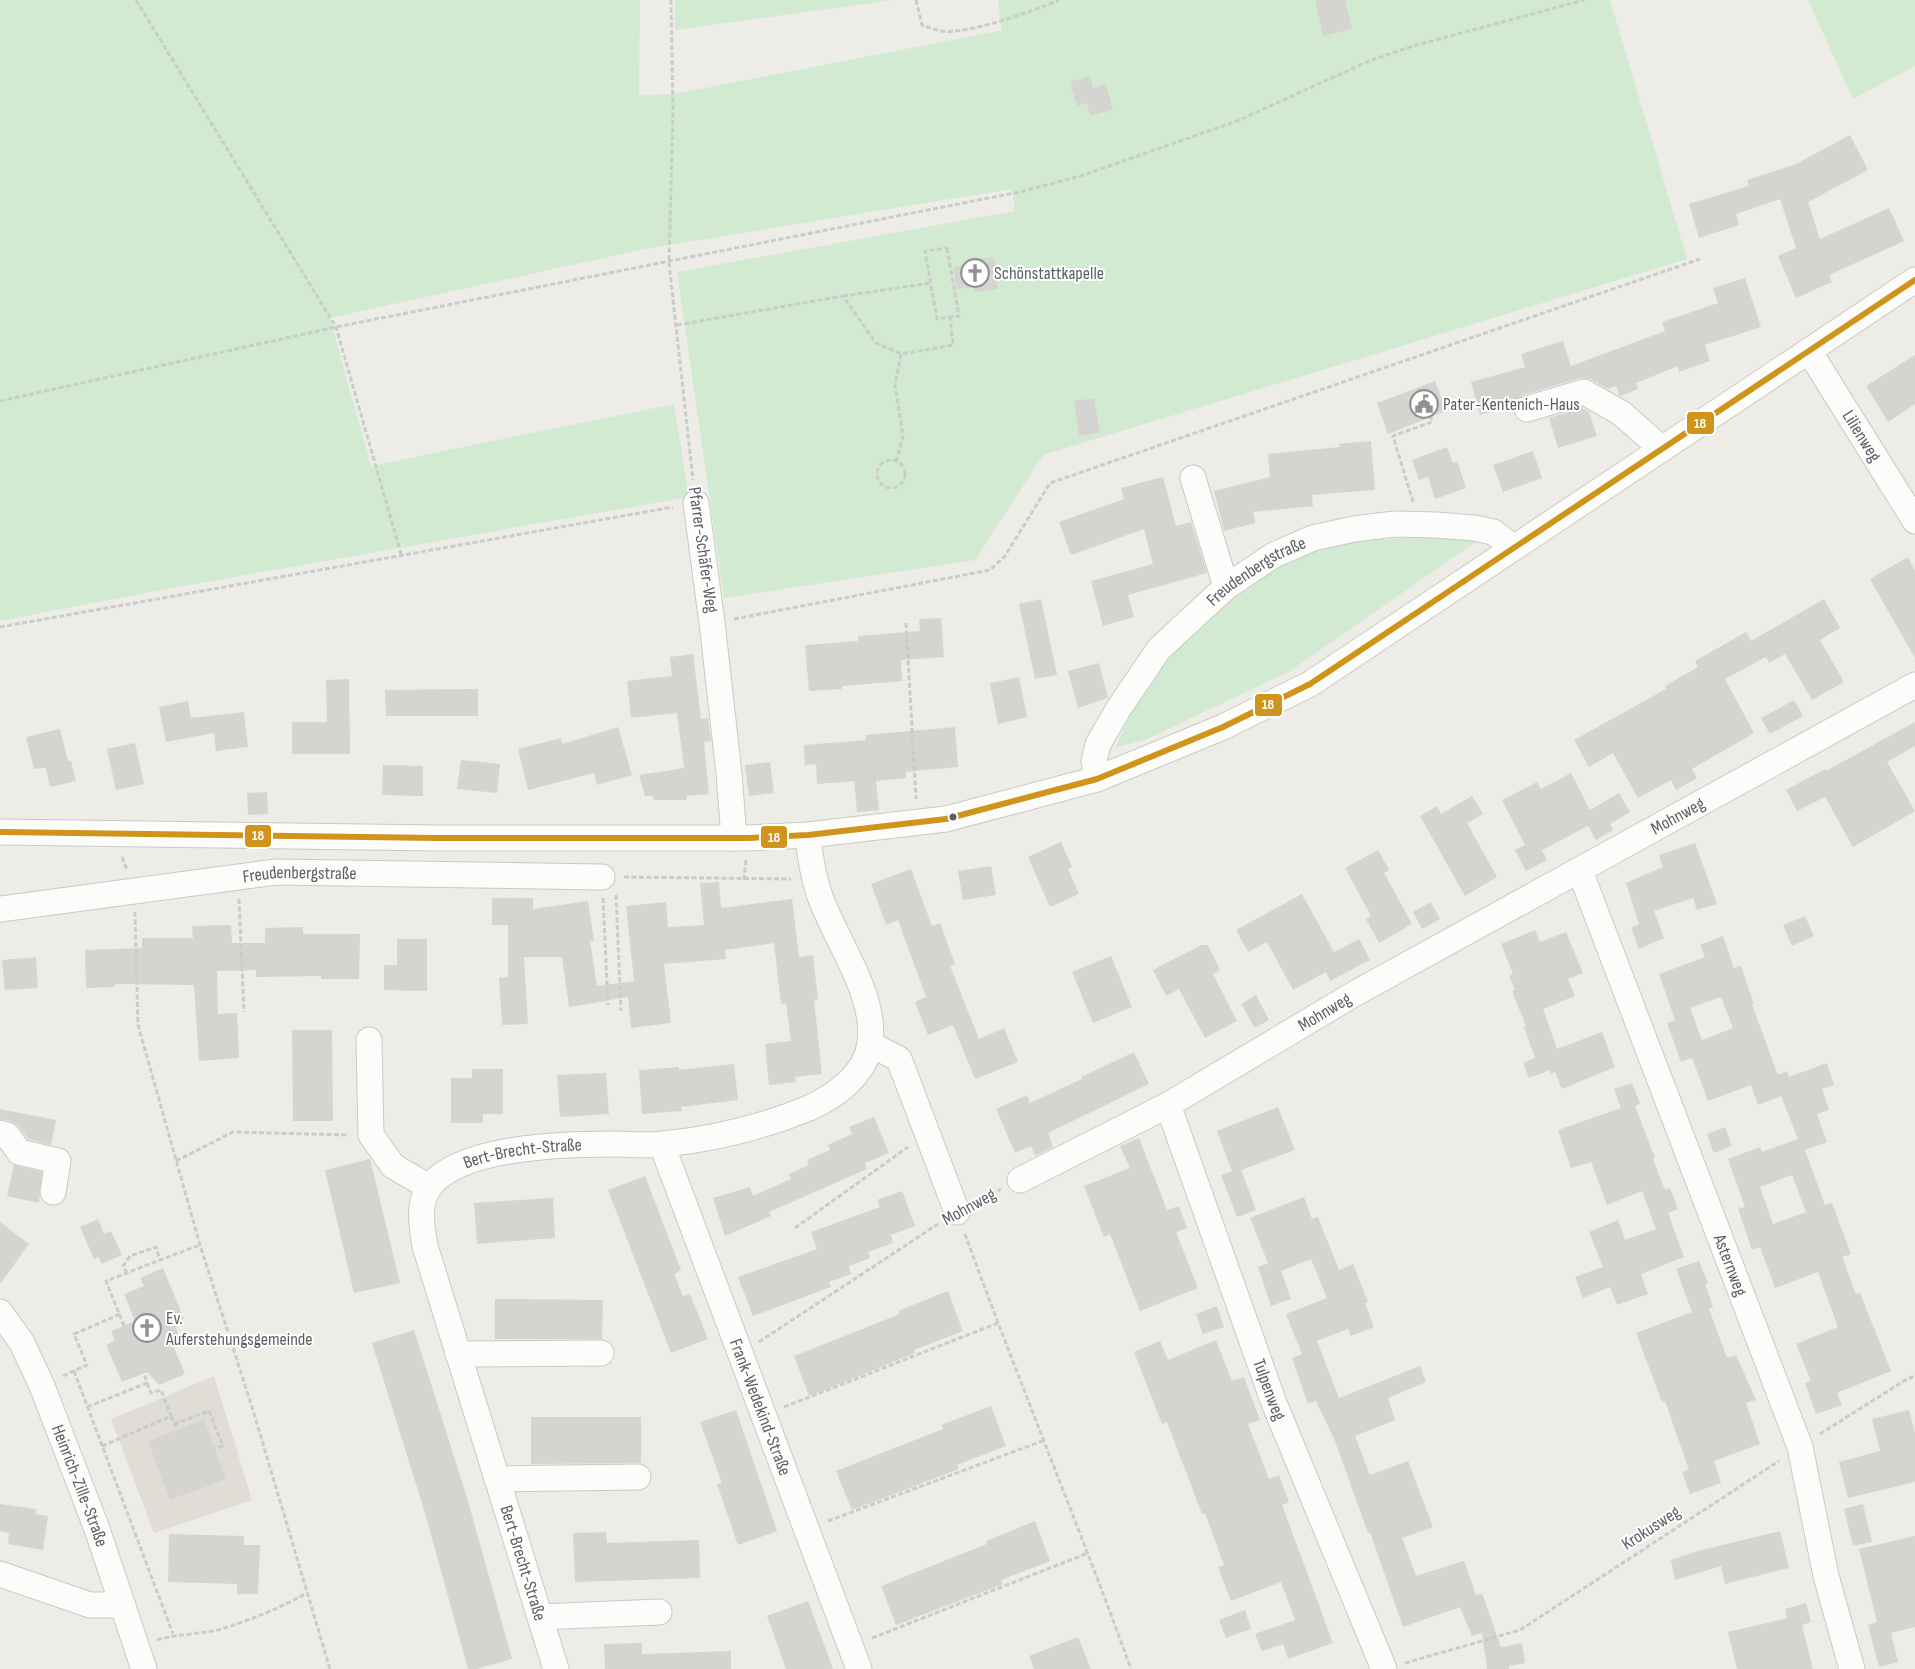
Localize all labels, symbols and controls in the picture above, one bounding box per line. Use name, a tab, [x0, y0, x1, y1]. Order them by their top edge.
church icon: Schönstattkapelle	[960, 258, 990, 288]
place label: Schönstattkapelle	[994, 263, 1104, 284]
public building icon: Pater-Kentenich-Haus	[1409, 389, 1439, 419]
place label: Pater-Kentenich-Haus	[1443, 394, 1580, 415]
street label: Lilienweg	[1838, 406, 1886, 465]
line badge: 18	[1686, 411, 1715, 435]
text: 18	[1694, 415, 1706, 432]
street label: Pfarrer-Schäfer-Weg	[684, 486, 722, 614]
street label: Freudenbergstraße	[1202, 532, 1309, 610]
line badge: 18	[1254, 693, 1283, 717]
text: 18	[1262, 696, 1274, 713]
street label: Mohnweg	[1647, 793, 1708, 839]
unlabelled marker	[948, 812, 958, 822]
line badge: 18	[244, 824, 272, 848]
line badge: 18	[760, 825, 788, 849]
text: 18	[252, 827, 264, 844]
text: 18	[768, 829, 780, 846]
street label: Freudenbergstraße	[241, 862, 357, 887]
street label: Mohnweg	[1294, 988, 1355, 1036]
street label: Bert-Brecht-Straße	[460, 1134, 582, 1173]
street label: Mohnweg	[939, 1184, 999, 1230]
street label: Asternweg	[1709, 1231, 1752, 1299]
place label: Ev. Auferstehungsgemeinde	[165, 1308, 313, 1350]
church icon: Ev. Auferstehungsgemeinde	[132, 1313, 162, 1343]
street label: Frank-Wedekind-Straße	[725, 1336, 796, 1478]
street label: Tulpenweg	[1249, 1356, 1290, 1423]
street label: Heinrich-Zille-Straße	[47, 1422, 113, 1549]
street label: Krokusweg	[1618, 1501, 1684, 1555]
street label: Bert-Brecht-Straße	[495, 1503, 551, 1623]

